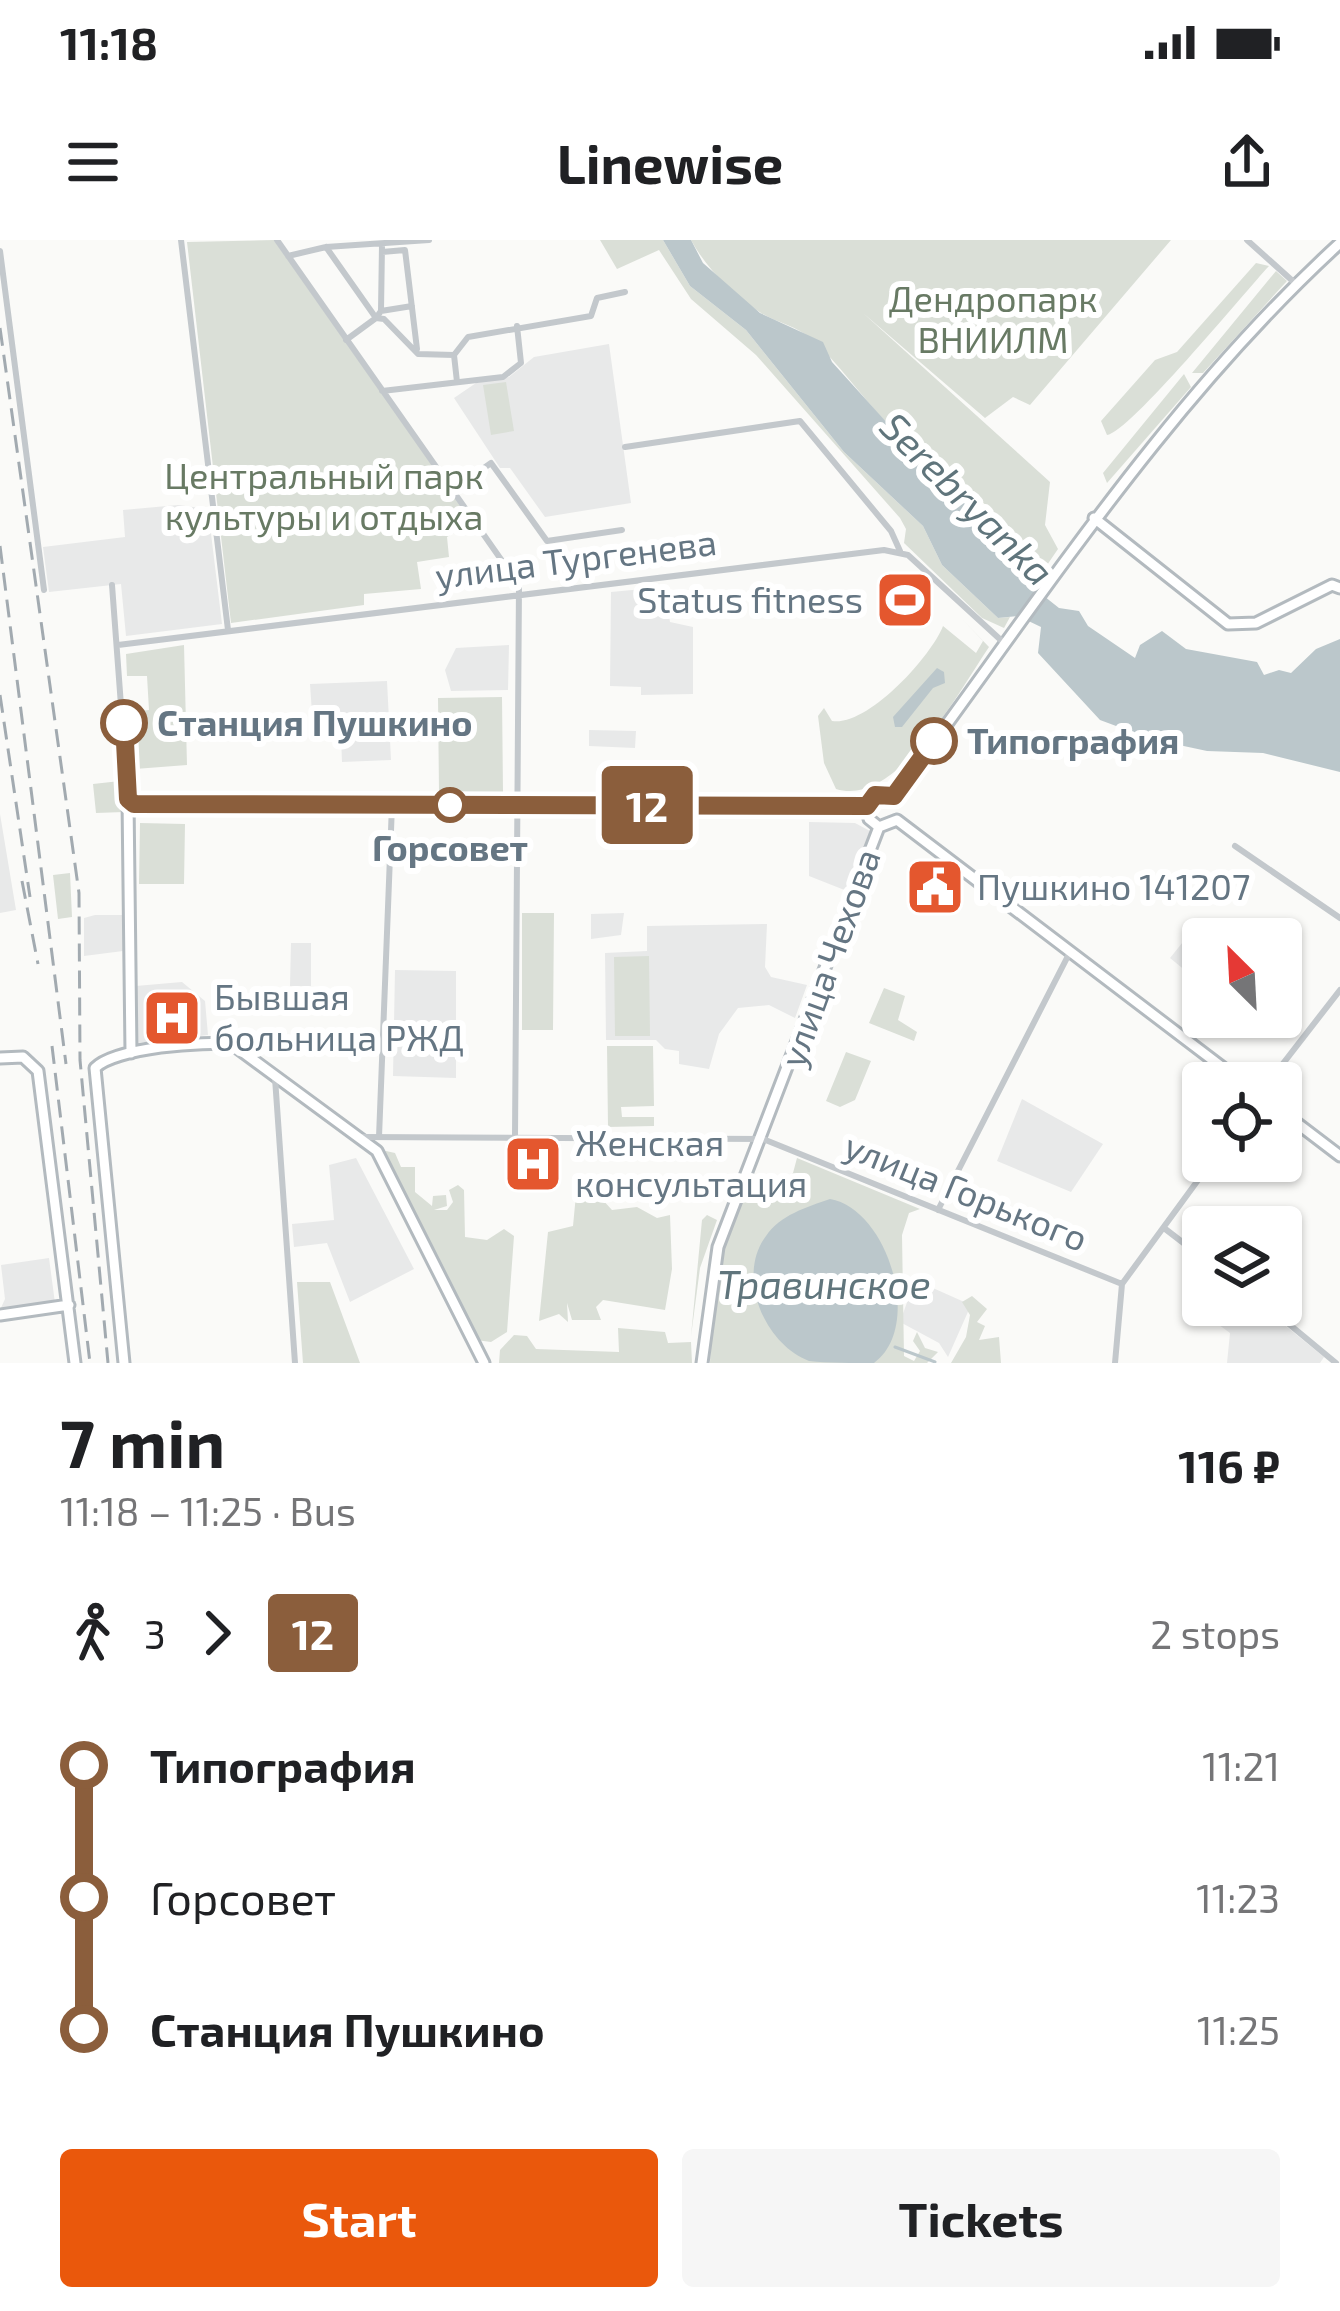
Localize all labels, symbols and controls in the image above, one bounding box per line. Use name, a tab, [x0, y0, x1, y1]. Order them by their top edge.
text: 11:18	[60, 15, 158, 69]
icon: menu	[60, 129, 126, 195]
icon: share	[1214, 129, 1280, 195]
text: Linewise	[557, 130, 783, 195]
park label: Дендропарк ВНИИЛМ	[889, 276, 1097, 360]
water label: Serebryanka	[871, 402, 1064, 595]
park label: Центральный парк культуры и отдыха	[164, 453, 484, 538]
street label: улица Тургенева	[433, 519, 719, 597]
sports icon: Status fitness	[874, 569, 936, 631]
place label: Status fitness	[637, 577, 863, 620]
place label: Станция Пушкино	[157, 700, 473, 744]
marker: Станция Пушкино	[102, 701, 146, 745]
place label: Типография	[967, 718, 1179, 761]
marker: Типография	[912, 719, 956, 763]
line badge: 12	[593, 766, 701, 844]
text: 12	[626, 780, 668, 830]
marker: Горсовет	[434, 789, 466, 821]
place label: Горсовет	[372, 825, 528, 868]
street label: улица Чехова	[769, 843, 889, 1073]
public building icon: Пушкино 141207	[904, 856, 966, 918]
place label: Пушкино 141207	[977, 864, 1250, 908]
north arrow	[1182, 918, 1302, 1038]
map controls	[1182, 918, 1302, 1326]
place label: Бывшая больница РЖД	[214, 974, 464, 1058]
hospital icon: Бывшая больница РЖД	[141, 987, 203, 1049]
button: locate	[1182, 1062, 1302, 1182]
place label: Женская консультация	[575, 1120, 807, 1205]
street label: улица Горького	[838, 1122, 1094, 1260]
hospital icon: Женская консультация	[502, 1133, 564, 1195]
button: layers	[1182, 1206, 1302, 1326]
water label: Травинское	[717, 1260, 931, 1307]
text: 7 min	[60, 1402, 225, 1481]
text: 116 ₽	[1178, 1438, 1280, 1492]
text: 11:18 – 11:25 · Bus	[60, 1487, 356, 1534]
icon: walk	[60, 1600, 126, 1666]
icon: forward	[184, 1600, 250, 1666]
text: 12	[292, 1608, 334, 1658]
text: 3	[144, 1610, 166, 1657]
text: 2 stops	[1150, 1610, 1280, 1657]
text: Типография	[150, 1738, 416, 1792]
text: 11:21	[1202, 1742, 1280, 1789]
text: Горсовет	[150, 1870, 336, 1924]
text: 11:23	[1196, 1874, 1280, 1921]
text: Станция Пушкино	[150, 2002, 545, 2056]
text: 11:25	[1197, 2006, 1280, 2053]
button: Start	[60, 2149, 658, 2287]
button: Tickets	[682, 2149, 1280, 2287]

